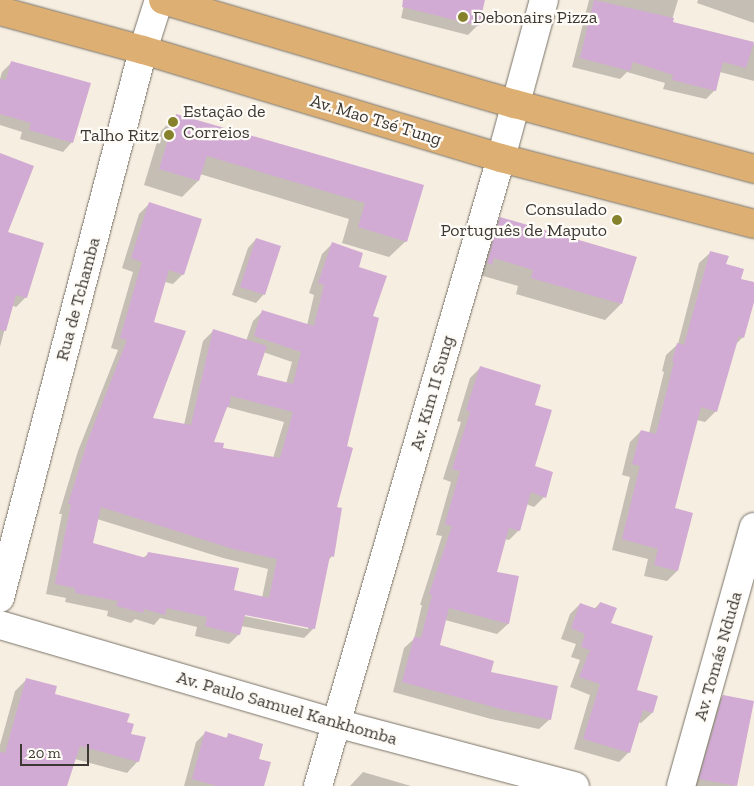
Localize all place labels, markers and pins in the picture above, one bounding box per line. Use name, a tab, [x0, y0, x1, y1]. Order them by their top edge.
place label: Debonairs Pizza	[473, 6, 597, 28]
marker: Debonairs Pizza	[457, 11, 469, 23]
place label: Estação de Correios	[183, 101, 266, 144]
marker: Estação de Correios	[167, 116, 179, 128]
place label: Talho Ritz	[80, 124, 159, 146]
marker: Talho Ritz	[163, 129, 175, 141]
place label: Consulado Português de Maputo	[440, 199, 607, 242]
marker: Consulado Português de Maputo	[611, 214, 623, 226]

